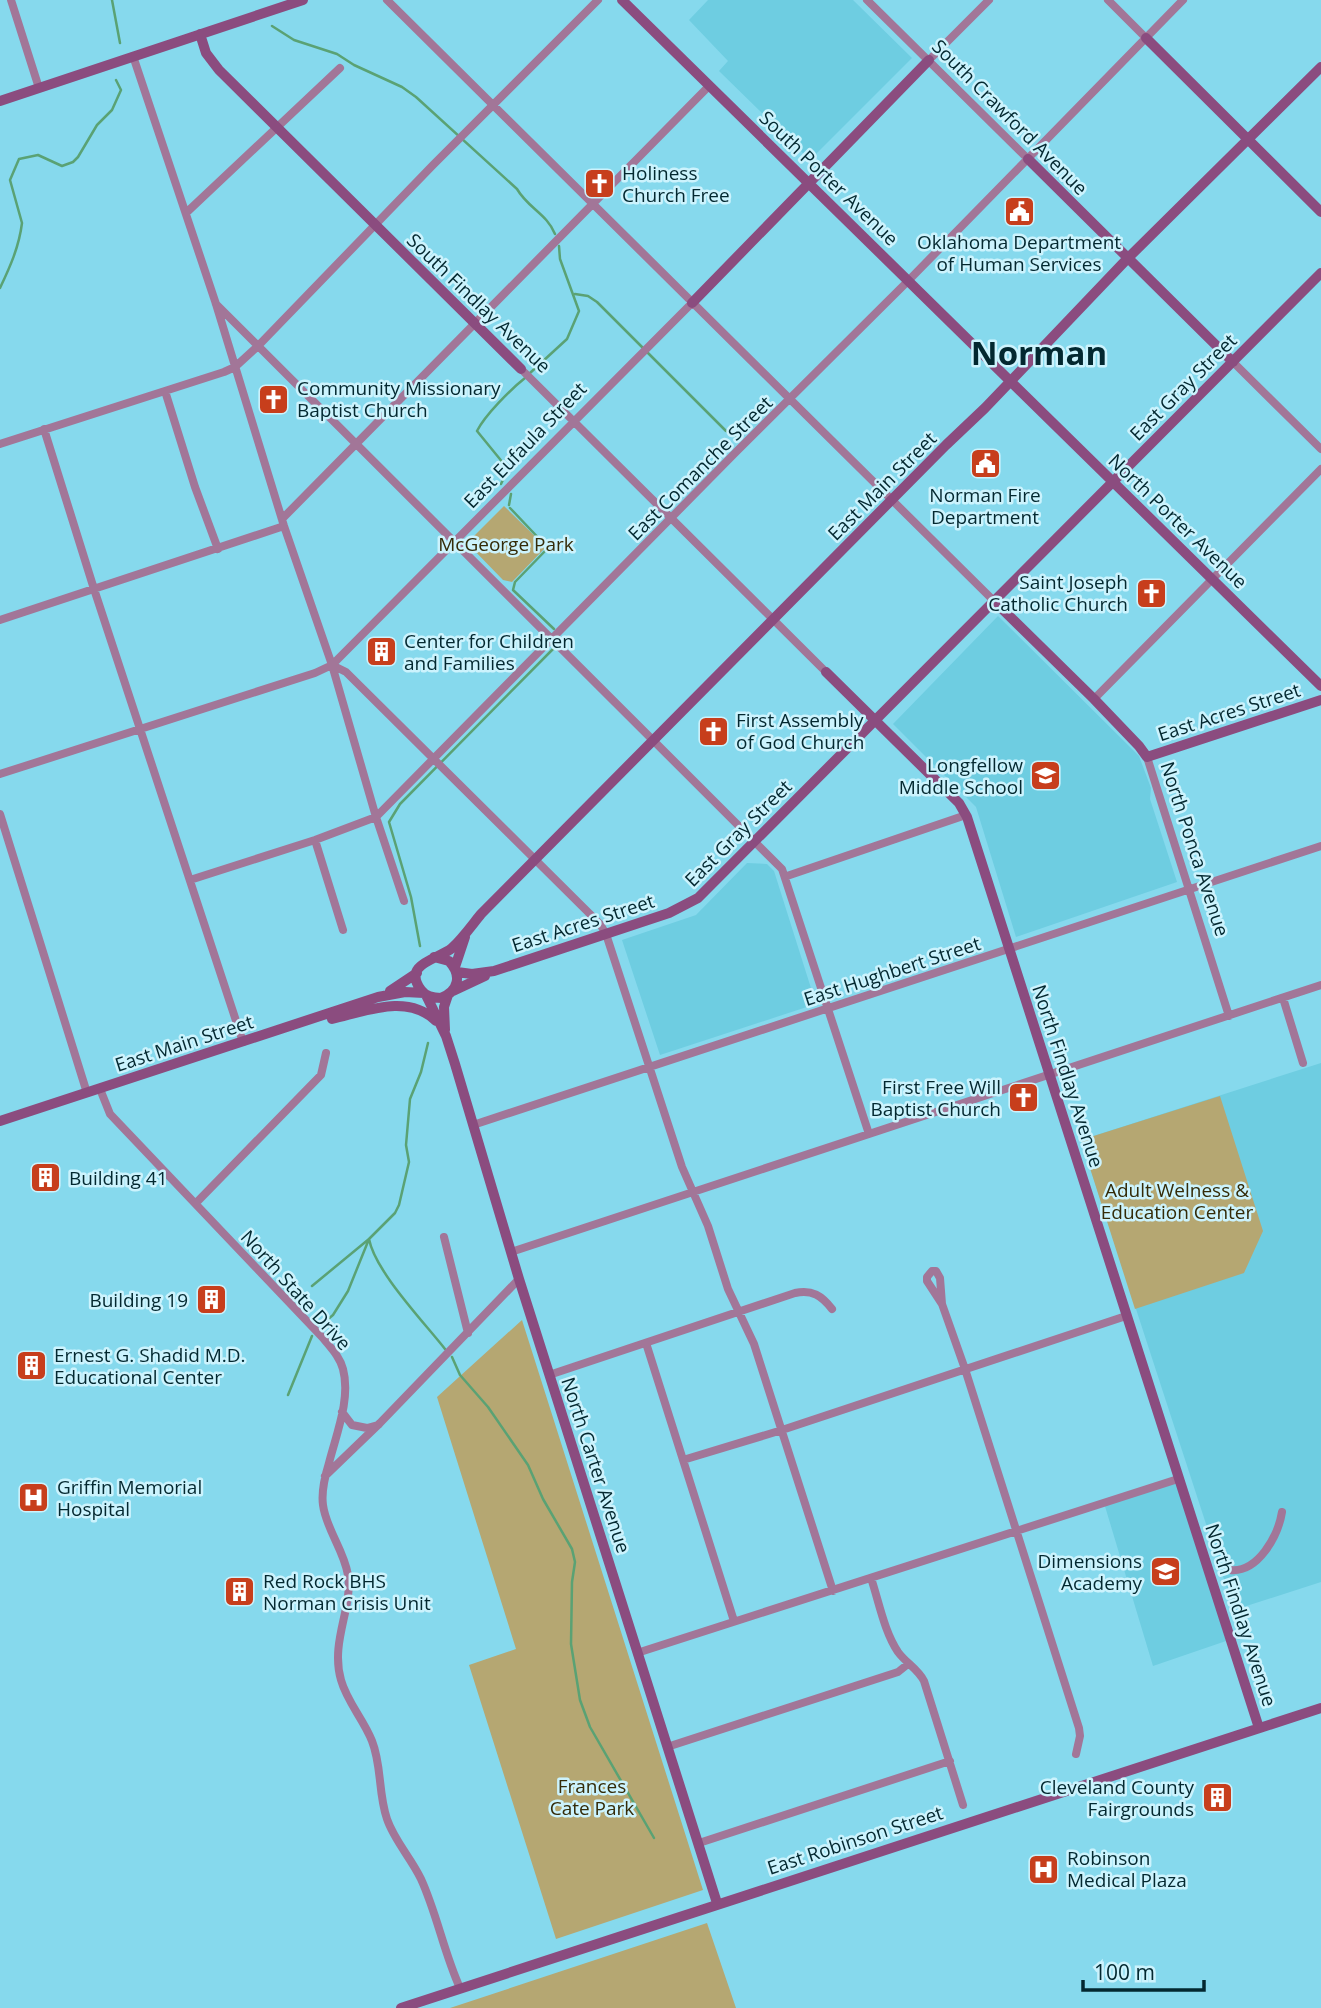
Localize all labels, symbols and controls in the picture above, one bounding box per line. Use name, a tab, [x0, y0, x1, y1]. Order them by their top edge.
street label: South Crawford Avenue	[927, 34, 1093, 200]
street label: South Porter Avenue	[754, 105, 904, 251]
place label: Holiness Church Free	[622, 160, 730, 208]
church icon: Holiness Church Free	[582, 167, 616, 201]
public building icon: Oklahoma Department of Human Services	[1002, 194, 1036, 228]
street label: South Findlay Avenue	[401, 227, 557, 379]
place label: Oklahoma Department of Human Services	[917, 229, 1121, 277]
street label: East Gray Street	[1124, 328, 1242, 446]
district label: Norman	[971, 330, 1107, 375]
place label: Community Missionary Baptist Church	[297, 375, 501, 423]
street label: East Eufaula Street	[458, 376, 592, 514]
church icon: Community Missionary Baptist Church	[257, 382, 291, 416]
street label: East Comanche Street	[622, 390, 778, 546]
street label: East Main Street	[822, 426, 942, 546]
public building icon: Norman Fire Department	[968, 447, 1002, 481]
street label: North Porter Avenue	[1103, 448, 1253, 594]
place label: Norman Fire Department	[929, 482, 1041, 530]
park label: McGeorge Park	[438, 531, 574, 557]
place label: Saint Joseph Catholic Church	[988, 569, 1128, 617]
church icon: Saint Joseph Catholic Church	[1134, 576, 1168, 610]
place label: Center for Children and Families	[404, 628, 574, 676]
building icon: Center for Children and Families	[364, 635, 398, 669]
street label: East Acres Street	[1154, 677, 1304, 747]
place label: First Assembly of God Church	[736, 707, 864, 755]
church icon: First Assembly of God Church	[696, 714, 730, 748]
place label: Longfellow Middle School	[899, 752, 1023, 800]
street label: North Ponca Avenue	[1154, 758, 1236, 940]
school or university icon: Longfellow Middle School	[1029, 759, 1063, 793]
street label: East Gray Street	[679, 774, 797, 892]
street label: East Acres Street	[508, 888, 658, 958]
street label: East Hughbert Street	[800, 930, 984, 1012]
street label: North Findlay Avenue	[1026, 981, 1110, 1171]
street label: East Main Street	[112, 1008, 257, 1078]
place label: First Free Will Baptist Church	[870, 1074, 1001, 1122]
church icon: First Free Will Baptist Church	[1007, 1081, 1041, 1115]
building icon: Building 41	[29, 1161, 63, 1195]
place label: Building 41	[69, 1165, 168, 1191]
park label: Adult Welness & Education Center	[1101, 1177, 1254, 1225]
street label: North State Drive	[235, 1224, 357, 1356]
building icon: Building 19	[194, 1283, 228, 1317]
place label: Building 19	[89, 1287, 188, 1313]
place label: Ernest G. Shadid M.D. Educational Center	[54, 1342, 246, 1390]
building icon: Ernest G. Shadid M.D. Educational Center	[14, 1349, 48, 1383]
street label: North Carter Avenue	[555, 1374, 637, 1556]
place label: Griffin Memorial Hospital	[57, 1474, 202, 1522]
hospital icon: Griffin Memorial Hospital	[17, 1481, 51, 1515]
street label: North Findlay Avenue	[1199, 1520, 1283, 1710]
place label: Dimensions Academy	[1038, 1548, 1142, 1596]
school or university icon: Dimensions Academy	[1148, 1555, 1182, 1589]
place label: Red Rock BHS Norman Crisis Unit	[263, 1568, 431, 1616]
building icon: Red Rock BHS Norman Crisis Unit	[223, 1575, 257, 1609]
park label: Frances Cate Park	[550, 1773, 634, 1821]
place label: Cleveland County Fairgrounds	[1040, 1774, 1194, 1822]
building icon: Cleveland County Fairgrounds	[1200, 1781, 1234, 1815]
street label: East Robinson Street	[764, 1799, 946, 1881]
place label: Robinson Medical Plaza	[1067, 1845, 1187, 1893]
hospital icon: Robinson Medical Plaza	[1027, 1852, 1061, 1886]
scale bar	[1083, 1948, 1204, 1992]
text: 100 m	[1094, 1958, 1155, 1986]

